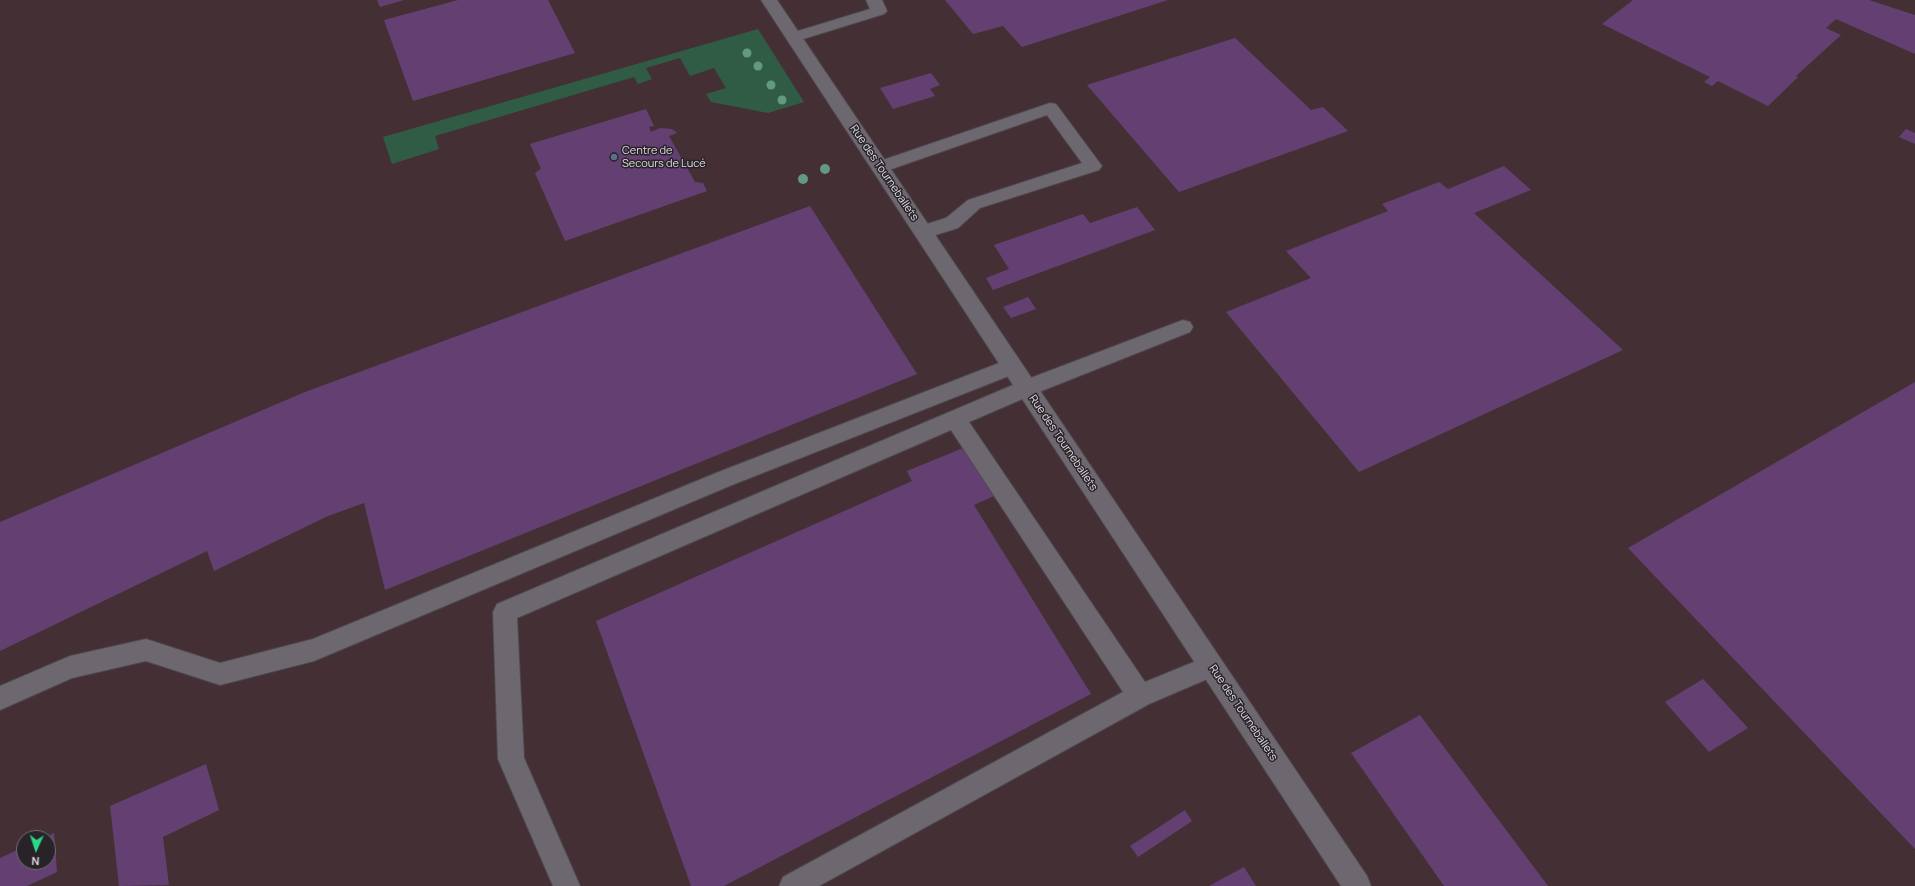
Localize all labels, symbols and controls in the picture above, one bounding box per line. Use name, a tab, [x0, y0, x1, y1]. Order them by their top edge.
street label: Rue des Tourneballets	[847, 122, 921, 224]
place label: Centre de Secours de Lucé	[622, 144, 706, 170]
marker: Centre de Secours de Lucé	[609, 152, 619, 162]
street label: Rue des Tourneballets	[1026, 392, 1100, 494]
street label: Rue des Tourneballets	[1206, 662, 1280, 764]
north arrow	[16, 830, 56, 870]
text: N	[31, 854, 40, 869]

